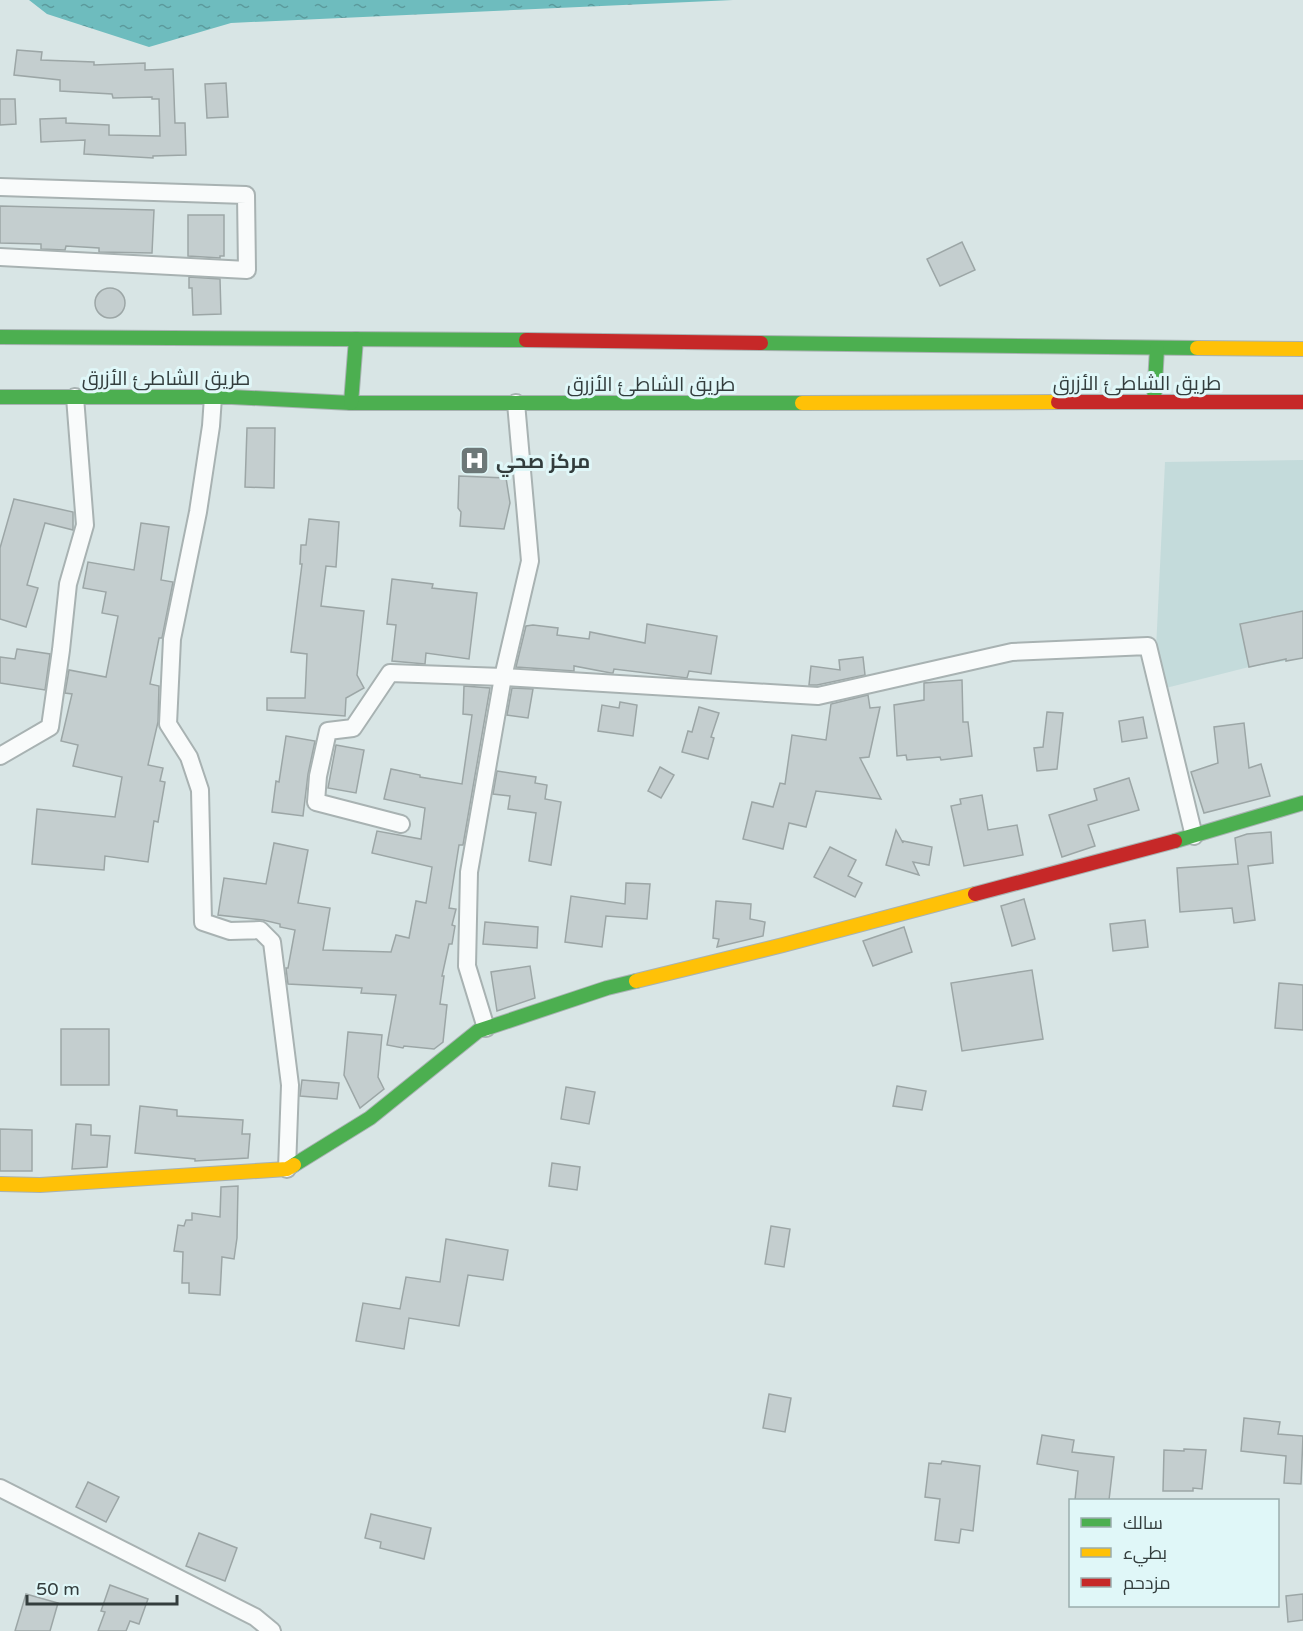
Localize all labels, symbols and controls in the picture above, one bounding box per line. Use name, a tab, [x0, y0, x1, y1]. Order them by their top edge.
street label: طريق الشاطئ الأزرق	[82, 367, 250, 391]
street label: طريق الشاطئ الأزرق	[1053, 372, 1221, 396]
street label: طريق الشاطئ الأزرق	[567, 373, 735, 397]
hospital icon: مركز صحي	[459, 445, 491, 477]
place label: مركز صحي	[496, 450, 590, 477]
legend	[1069, 1499, 1279, 1607]
text: سالك	[1123, 1512, 1163, 1534]
text: بطيء	[1123, 1542, 1167, 1567]
scale bar	[27, 1568, 177, 1606]
text: مزدحم	[1123, 1572, 1171, 1595]
text: 50 m	[36, 1578, 80, 1600]

